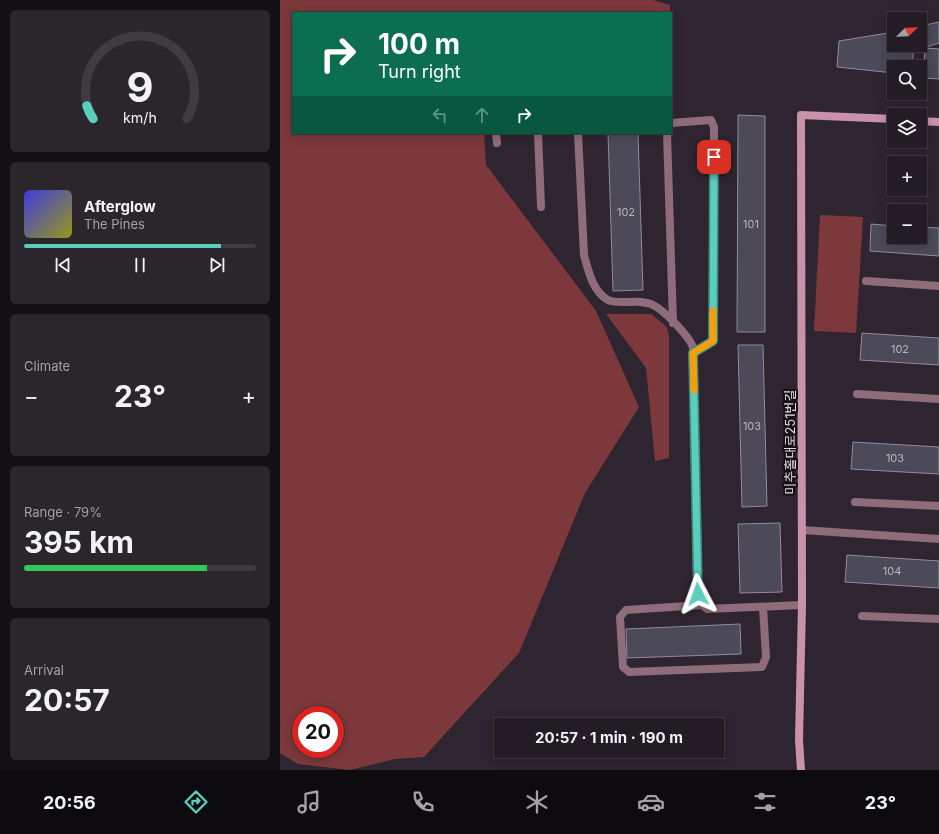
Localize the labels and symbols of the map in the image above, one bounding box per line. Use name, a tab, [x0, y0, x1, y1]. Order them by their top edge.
north arrow	[887, 12, 927, 52]
pin	[697, 140, 731, 174]
house number: 102	[617, 205, 635, 219]
house number: 101	[743, 217, 759, 231]
house number: 102	[891, 342, 909, 356]
street label: 미추홀대로251번길	[782, 390, 798, 494]
house number: 103	[743, 419, 761, 433]
house number: 103	[886, 451, 904, 465]
house number: 104	[883, 564, 901, 578]
position arrow	[677, 573, 719, 615]
speed limit sign: 20	[292, 706, 344, 758]

